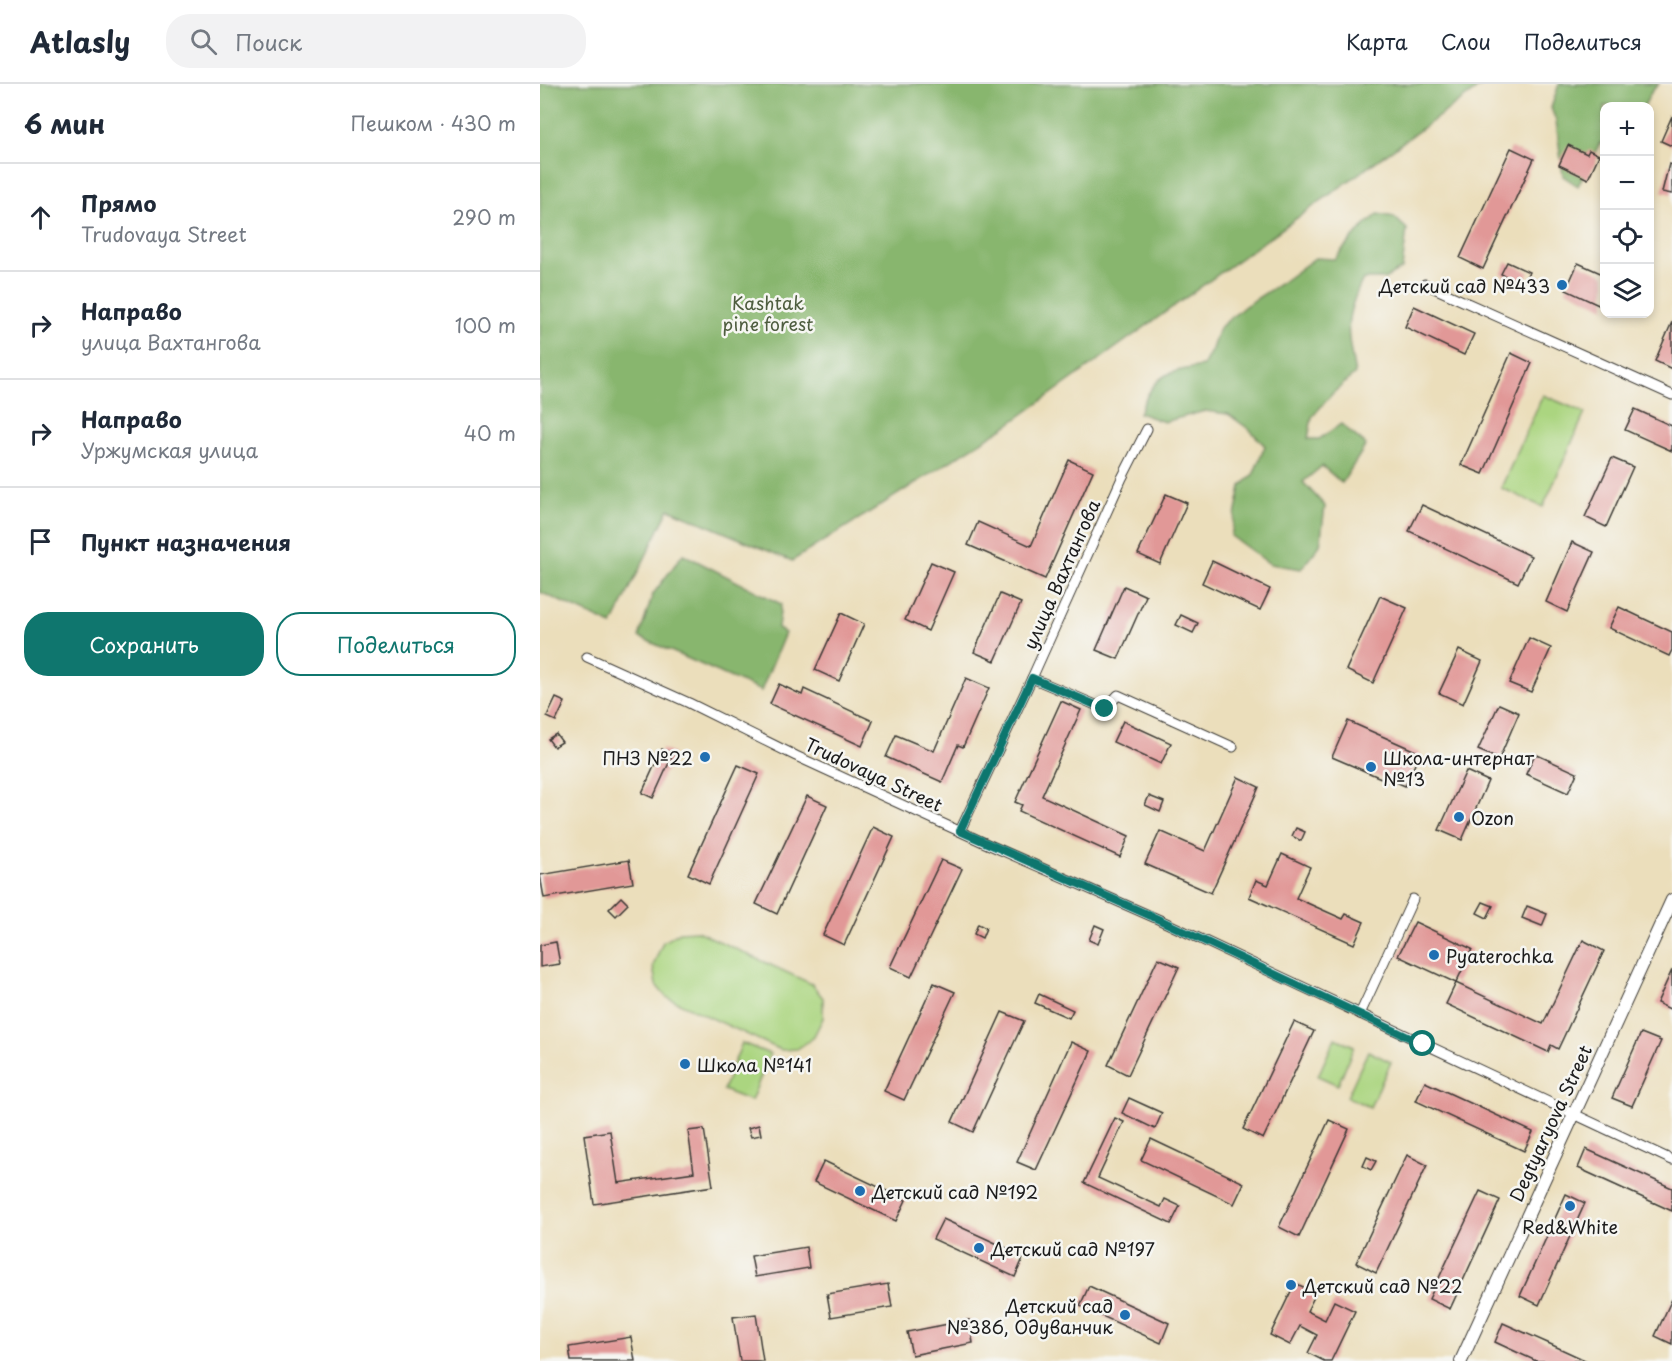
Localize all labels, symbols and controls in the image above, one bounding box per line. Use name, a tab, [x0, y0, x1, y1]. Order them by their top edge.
search box	[166, 14, 586, 68]
text: Atlasly	[30, 20, 130, 63]
icon: search	[187, 25, 220, 58]
text: Поиск	[235, 25, 302, 58]
text: Карта	[1346, 25, 1408, 57]
text: Слои	[1441, 25, 1491, 57]
text: Поделиться	[1524, 25, 1642, 57]
map controls	[1600, 102, 1654, 318]
button: +	[1600, 102, 1654, 156]
text: 6 мин	[24, 104, 105, 143]
text: Пешком · 430 m	[351, 108, 516, 138]
button: −	[1600, 156, 1654, 210]
text: Прямо	[81, 186, 156, 219]
icon: ahead	[24, 201, 57, 234]
text: 290 m	[452, 202, 516, 232]
button: locate	[1600, 210, 1654, 264]
text: Trudovaya Street	[81, 219, 247, 249]
button: layers	[1600, 264, 1654, 318]
place label: Детский сад №433	[1378, 272, 1550, 299]
marker: Детский сад №433	[1555, 278, 1569, 292]
park label: Kashtak pine forest	[723, 289, 813, 337]
text: Направо	[81, 294, 182, 327]
icon: right	[24, 309, 57, 342]
text: 100 m	[455, 310, 516, 340]
text: улица Вахтангова	[81, 327, 261, 357]
text: Направо	[81, 402, 182, 435]
icon: right	[24, 417, 57, 450]
text: 40 m	[464, 418, 516, 448]
text: Уржумская улица	[81, 435, 258, 465]
street label: улица Вахтангова	[1016, 494, 1107, 653]
icon: arrive	[24, 525, 57, 558]
text: Пункт назначения	[81, 525, 291, 558]
button: Сохранить	[24, 612, 264, 676]
button: Поделиться	[276, 612, 516, 676]
route end	[1091, 695, 1117, 721]
street label: Trudovaya Street	[801, 730, 947, 818]
place label: ПНЗ №22	[603, 744, 693, 771]
place label: Школа-интернат №13	[1383, 744, 1535, 792]
marker: ПНЗ №22	[698, 750, 712, 764]
marker: Школа-интернат №13	[1364, 760, 1378, 774]
place label: Ozon	[1471, 804, 1514, 831]
marker: Ozon	[1452, 810, 1466, 824]
place label: Pyaterochka	[1446, 942, 1554, 969]
marker: Pyaterochka	[1427, 948, 1441, 962]
route start	[1409, 1030, 1435, 1056]
street label: Degtyaryova Street	[1502, 1040, 1598, 1206]
place label: Школа №141	[697, 1051, 812, 1078]
marker: Школа №141	[678, 1057, 692, 1071]
place label: Детский сад №192	[871, 1178, 1038, 1205]
marker: Детский сад №192	[853, 1184, 867, 1198]
marker: Red&White	[1563, 1199, 1577, 1213]
place label: Red&White	[1522, 1213, 1618, 1240]
place label: Детский сад №197	[990, 1235, 1155, 1262]
marker: Детский сад №197	[972, 1241, 986, 1255]
place label: Детский сад №22	[1302, 1272, 1463, 1299]
marker: Детский сад №22	[1284, 1278, 1298, 1292]
place label: Детский сад №386, Одуванчик	[947, 1292, 1113, 1340]
marker: Детский сад №386, Одуванчик	[1118, 1308, 1132, 1322]

